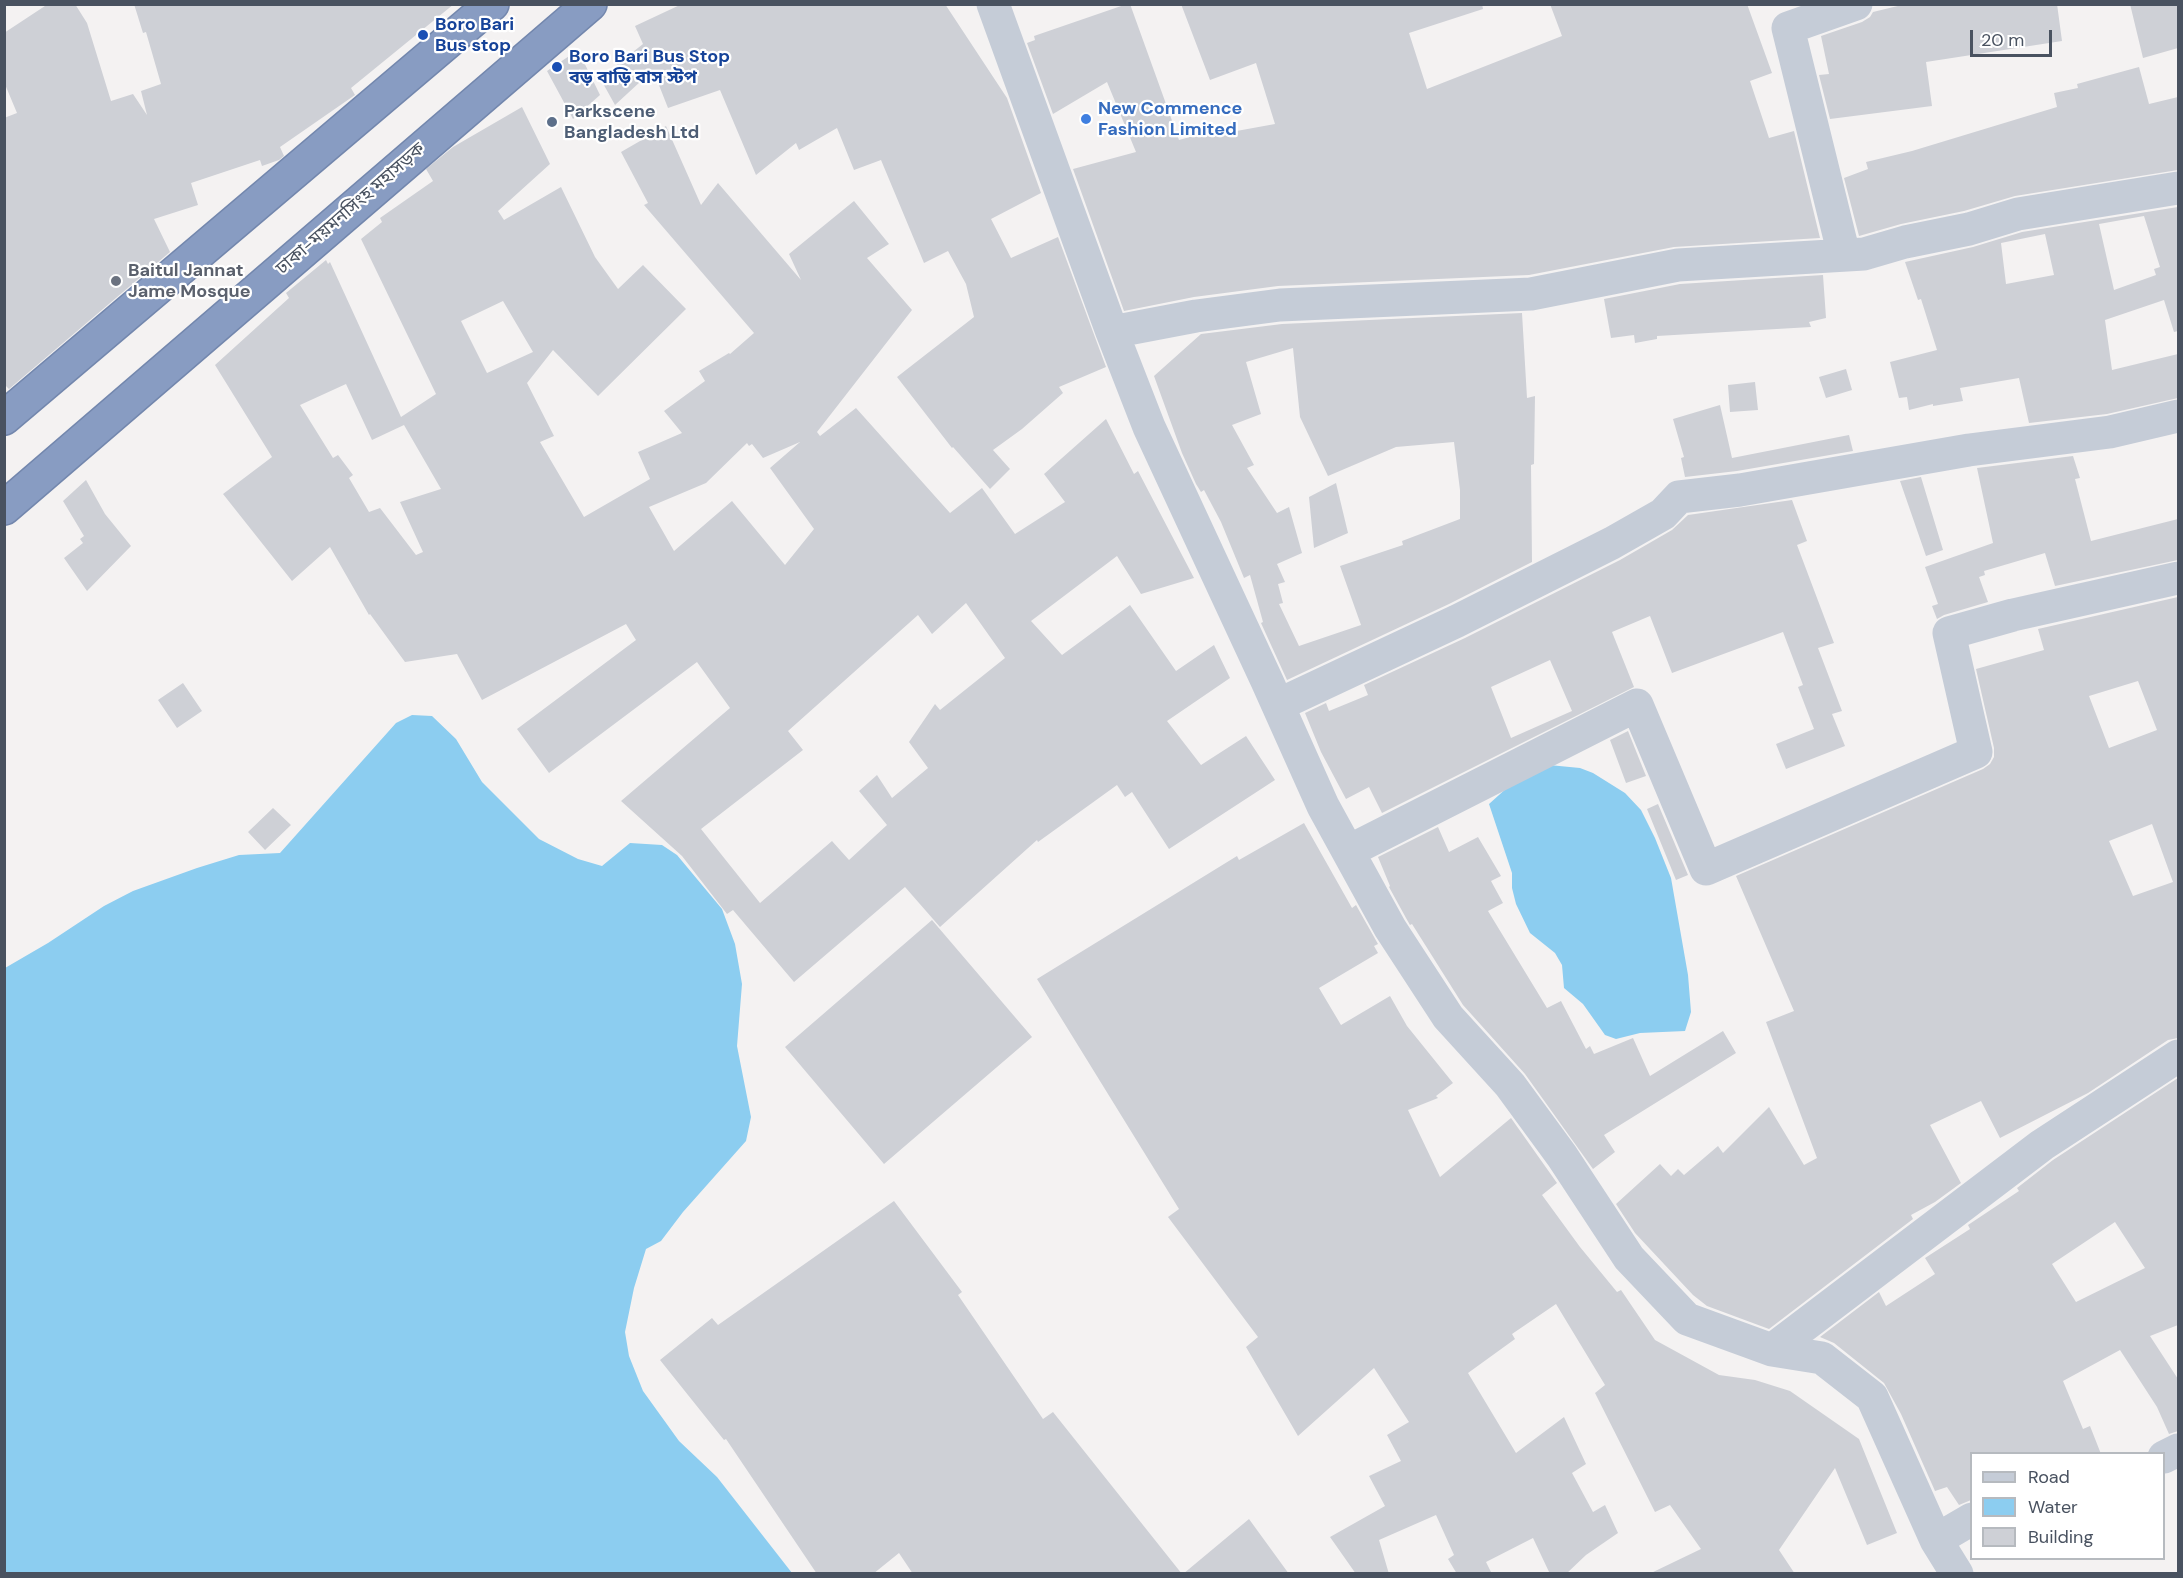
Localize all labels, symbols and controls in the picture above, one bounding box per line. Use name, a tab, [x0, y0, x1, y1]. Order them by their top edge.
place label: Boro Bari Bus stop	[435, 14, 514, 57]
scale bar	[1973, 18, 2056, 56]
marker: Boro Bari Bus stop	[416, 28, 430, 42]
text: 20 m	[1981, 28, 2024, 52]
place label: Boro Bari Bus Stop বড় বাড়ি বাস স্টপ	[569, 46, 730, 88]
marker: Boro Bari Bus Stop বড় বাড়ি বাস স্টপ	[550, 60, 564, 74]
place label: New Commence Fashion Limited	[1098, 98, 1242, 140]
place label: Parkscene Bangladesh Ltd	[564, 101, 699, 144]
marker: New Commence Fashion Limited	[1079, 112, 1093, 126]
marker: Parkscene Bangladesh Ltd	[545, 115, 559, 129]
street label: ঢাকা-ময়মনসিংহ মহাসড়ক	[272, 138, 430, 280]
place label: Baitul Jannat Jame Mosque	[128, 260, 251, 302]
marker: Baitul Jannat Jame Mosque	[109, 274, 123, 288]
legend	[1970, 1452, 2165, 1560]
text: Road	[2028, 1465, 2070, 1489]
text: Water	[2028, 1495, 2078, 1519]
text: Building	[2028, 1525, 2093, 1549]

